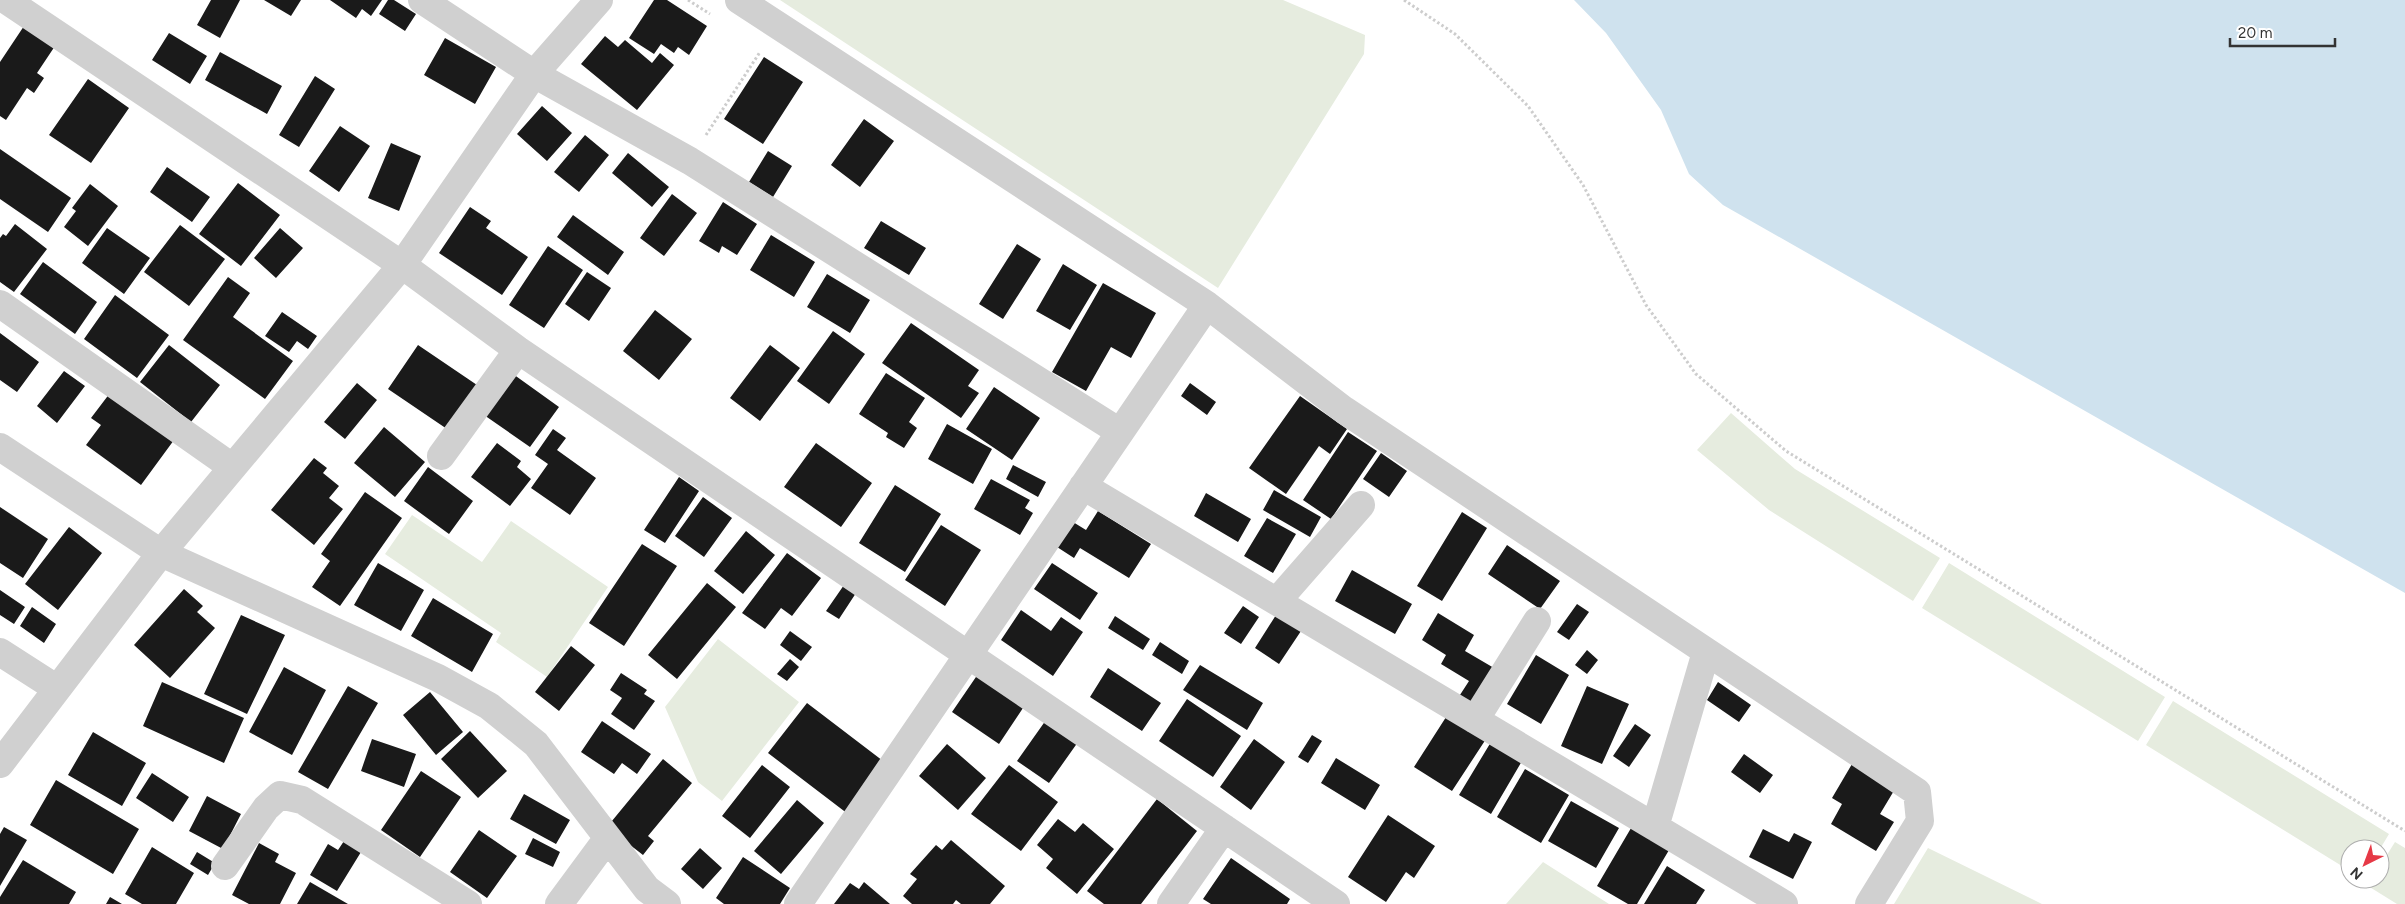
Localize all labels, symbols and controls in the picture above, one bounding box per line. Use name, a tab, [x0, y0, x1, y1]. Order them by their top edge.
scale bar	[2230, 15, 2335, 47]
text: 20 m	[2238, 24, 2272, 42]
north arrow	[2340, 839, 2390, 889]
text: N	[2347, 863, 2366, 883]

